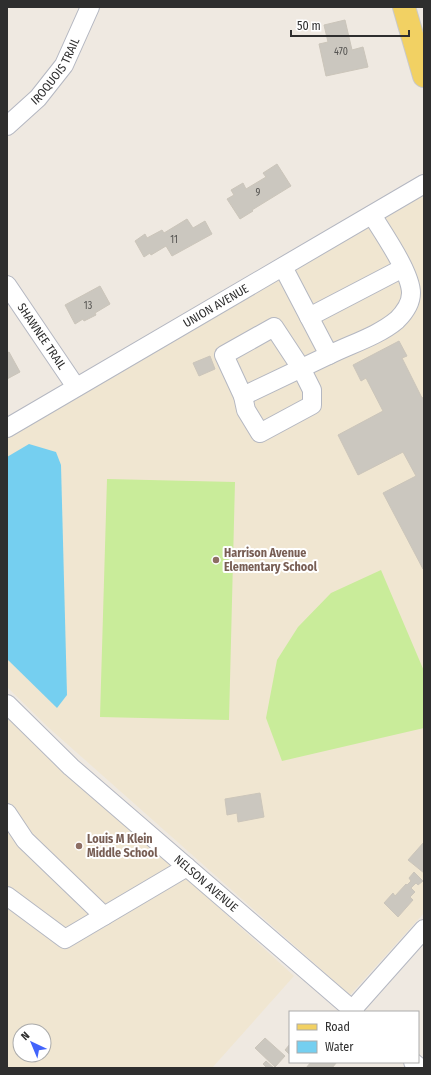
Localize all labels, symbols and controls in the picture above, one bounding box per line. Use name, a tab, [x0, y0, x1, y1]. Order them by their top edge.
scale bar	[291, 12, 409, 38]
text: 50 m	[297, 19, 321, 33]
street label: IROQUOIS TRAIL	[28, 35, 83, 108]
house number: 470	[334, 46, 348, 58]
house number: 9	[256, 187, 261, 199]
house number: 11	[170, 234, 178, 246]
street label: UNION AVENUE	[181, 281, 251, 330]
house number: 13	[84, 300, 93, 312]
street label: SHAWNEE TRAIL	[14, 301, 69, 373]
place label: Harrison Avenue Elementary School	[224, 546, 318, 574]
marker: Harrison Avenue Elementary School	[211, 555, 221, 565]
place label: Louis M Klein Middle School	[87, 832, 158, 860]
marker: Louis M Klein Middle School	[74, 841, 84, 851]
street label: NELSON AVENUE	[171, 852, 241, 915]
legend	[289, 1011, 419, 1063]
text: Road	[325, 1020, 350, 1034]
north arrow	[12, 1023, 52, 1063]
text: N	[19, 1029, 32, 1043]
text: Water	[325, 1040, 354, 1054]

